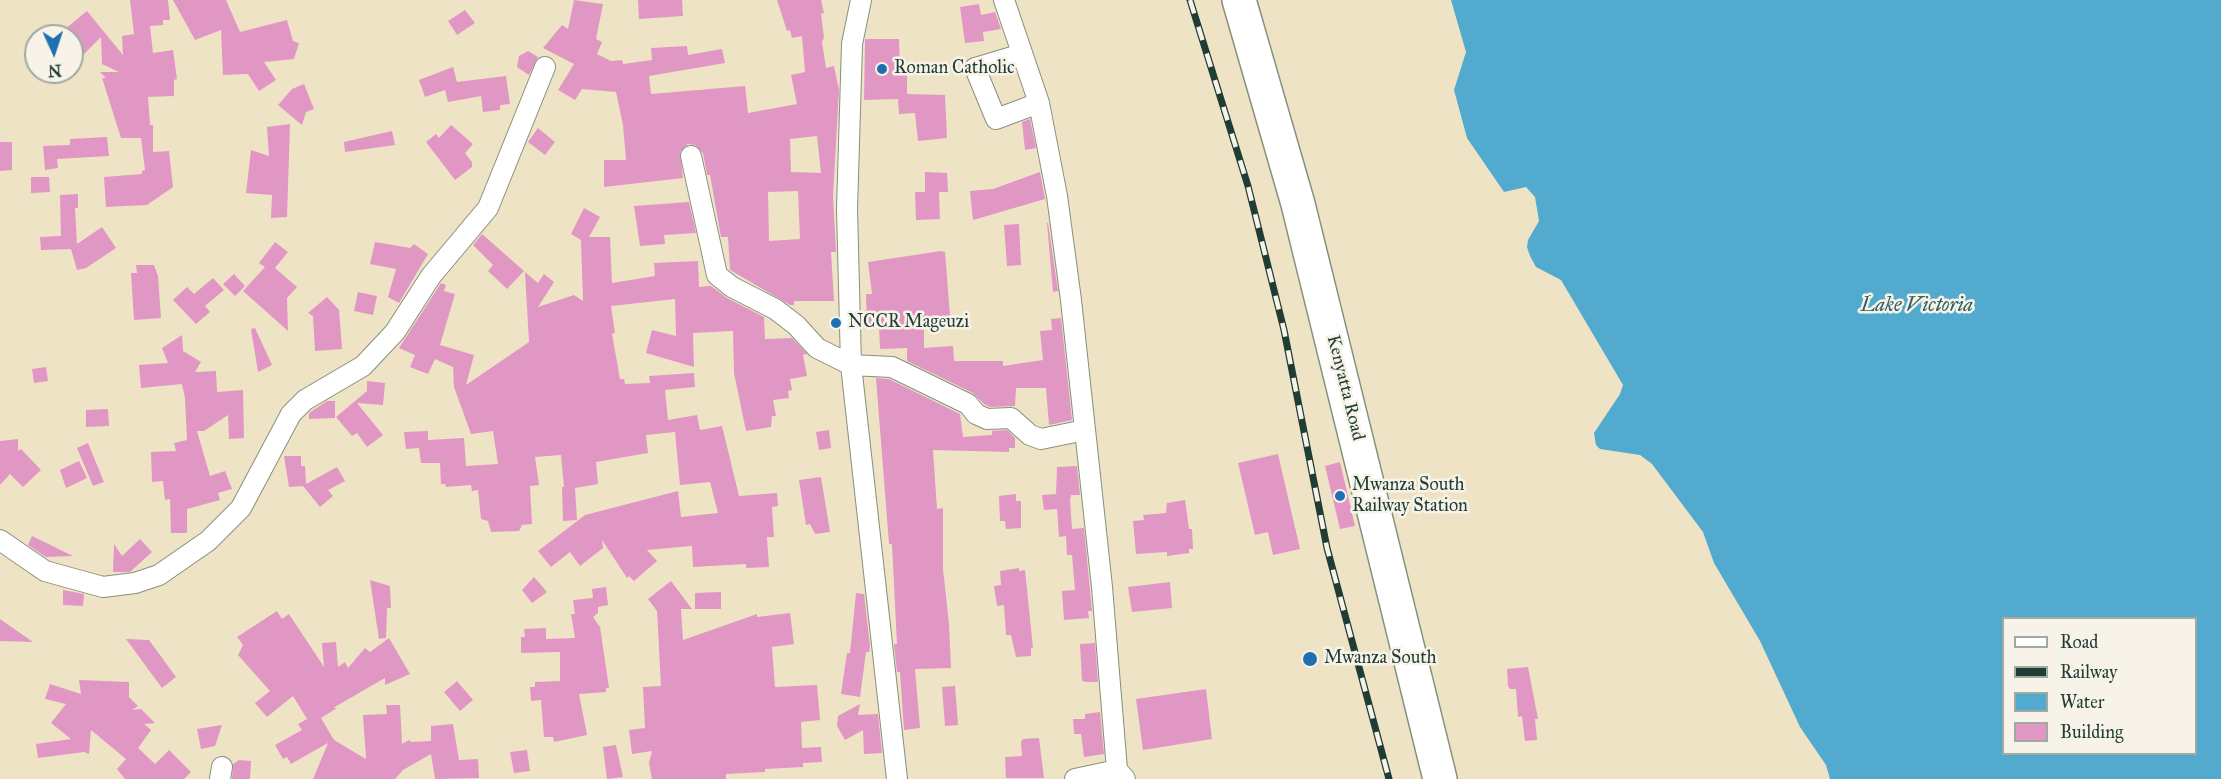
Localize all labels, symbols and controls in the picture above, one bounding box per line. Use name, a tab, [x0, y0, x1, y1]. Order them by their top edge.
north arrow	[24, 24, 84, 84]
place label: Roman Catholic	[894, 58, 1015, 80]
text: N	[48, 61, 62, 80]
marker: Roman Catholic	[875, 62, 889, 76]
water label: Lake Victoria	[1861, 294, 1973, 318]
place label: NCCR Mageuzi	[848, 312, 969, 334]
marker: NCCR Mageuzi	[829, 316, 843, 330]
street label: Kenyatta Road	[1321, 333, 1369, 443]
place label: Mwanza South Railway Station	[1352, 475, 1468, 518]
marker: Mwanza South Railway Station	[1333, 489, 1347, 503]
legend	[2002, 617, 2197, 755]
text: Road	[2060, 631, 2098, 653]
place label: Mwanza South	[1324, 648, 1437, 670]
marker: Mwanza South	[1301, 650, 1319, 668]
text: Railway	[2060, 661, 2117, 683]
text: Water	[2060, 691, 2104, 713]
text: Building	[2060, 721, 2123, 743]

